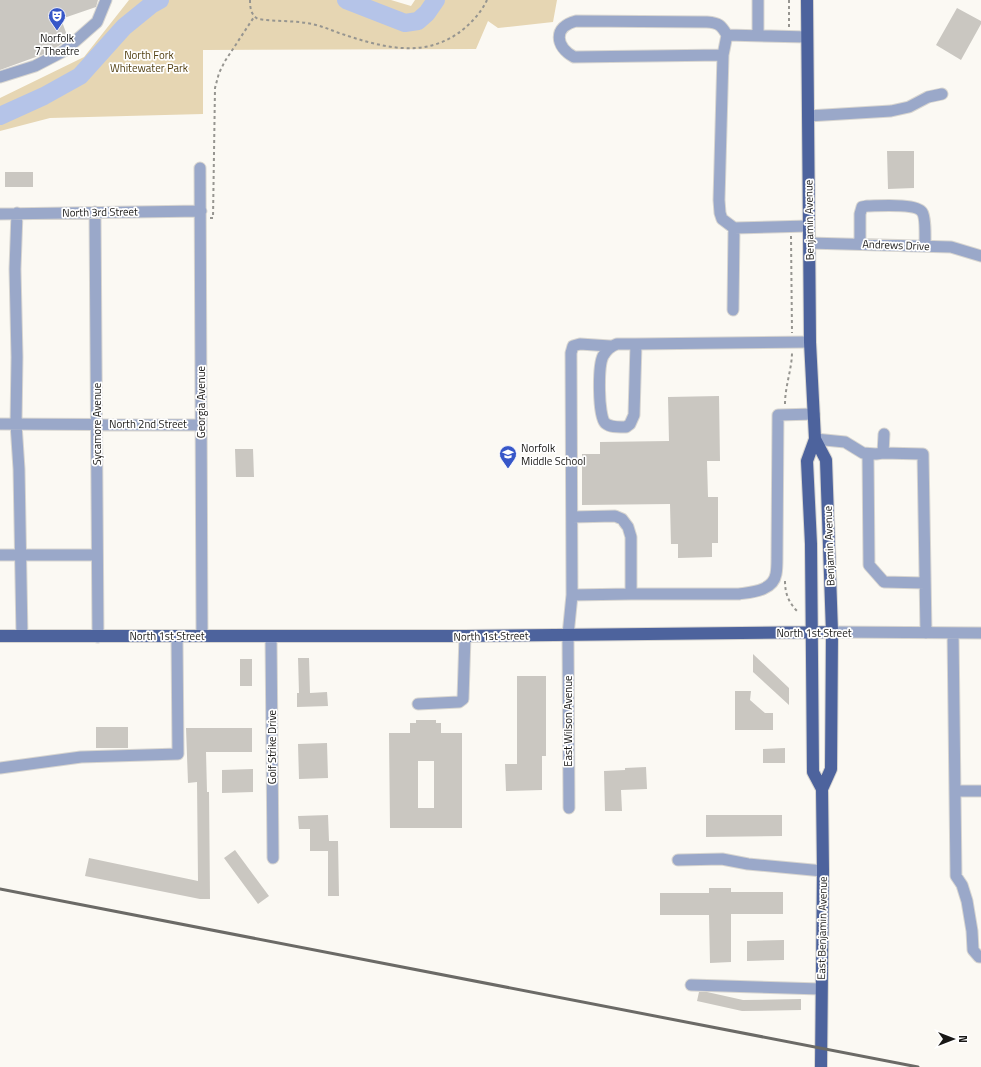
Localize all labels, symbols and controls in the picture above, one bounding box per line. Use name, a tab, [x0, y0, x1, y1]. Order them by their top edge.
theatre icon: Norfolk 7 Theatre	[47, 6, 67, 31]
place label: Norfolk 7 Theatre	[35, 30, 80, 59]
park label: North Fork Whitewater Park	[110, 47, 189, 76]
street label: Benjamin Avenue	[800, 179, 818, 260]
street label: North 3rd Street	[62, 203, 138, 221]
street label: Andrews Drive	[862, 236, 930, 254]
street label: Georgia Avenue	[193, 365, 209, 438]
street label: Sycamore Avenue	[89, 382, 105, 465]
street label: North 2nd Street	[109, 416, 187, 432]
place label: Norfolk Middle School	[521, 440, 586, 469]
school or university icon: Norfolk Middle School	[498, 444, 518, 469]
street label: Benjamin Avenue	[820, 505, 838, 587]
street label: North 1st Street	[776, 625, 852, 641]
street label: North 1st Street	[453, 627, 529, 645]
street label: North 1st Street	[129, 628, 205, 644]
street label: East Wilson Avenue	[560, 675, 576, 767]
street label: Golf Strike Drive	[264, 709, 280, 784]
street label: East Benjamin Avenue	[813, 876, 831, 980]
north arrow	[933, 1019, 973, 1059]
text: N	[955, 1035, 971, 1043]

